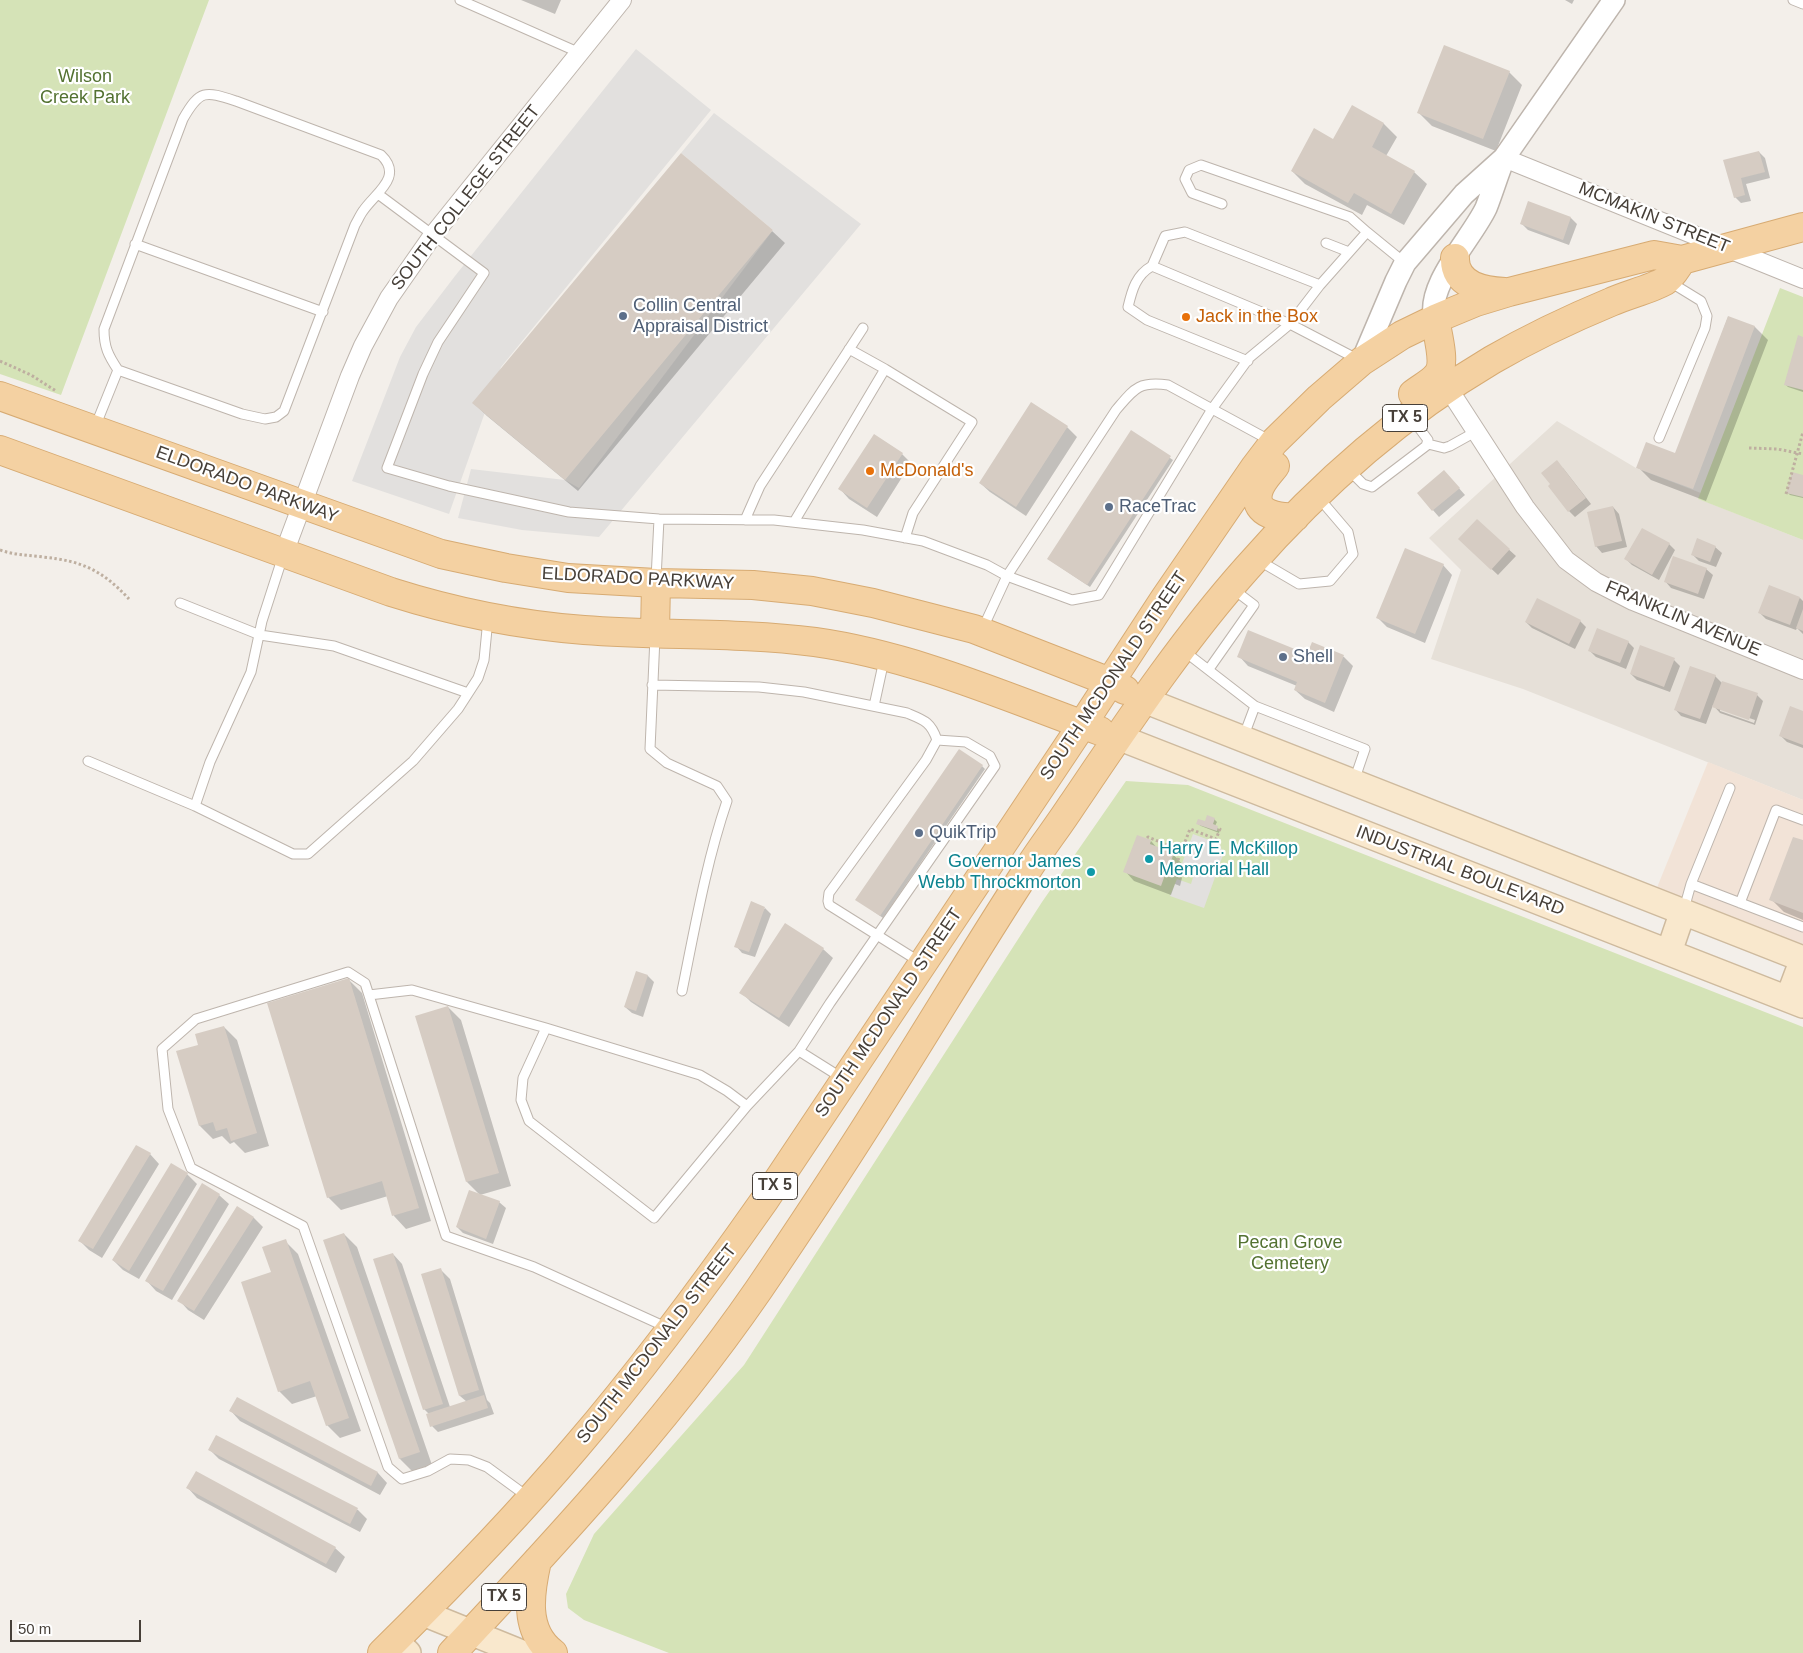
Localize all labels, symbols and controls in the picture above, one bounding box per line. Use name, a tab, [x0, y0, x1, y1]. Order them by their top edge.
park label: Wilson Creek Park	[40, 66, 130, 108]
street label: SOUTH COLLEGE STREET	[387, 101, 545, 295]
street label: MCMAKIN STREET	[1575, 178, 1733, 258]
place label: Collin Central Appraisal District	[633, 295, 768, 338]
place label: Jack in the Box	[1196, 306, 1318, 328]
marker: Collin Central Appraisal District	[617, 310, 629, 322]
marker: Jack in the Box	[1180, 311, 1192, 323]
road number: TX 5	[1382, 404, 1428, 432]
street label: ELDORADO PARKWAY	[153, 442, 341, 528]
place label: McDonald's	[880, 460, 973, 482]
marker: McDonald's	[864, 465, 876, 477]
place label: RaceTrac	[1119, 496, 1196, 518]
marker: RaceTrac	[1103, 501, 1115, 513]
street label: ELDORADO PARKWAY	[541, 563, 735, 595]
street label: SOUTH MCDONALD STREET	[1036, 568, 1192, 784]
street label: FRANKLIN AVENUE	[1602, 576, 1764, 662]
place label: Shell	[1293, 646, 1333, 668]
marker: Shell	[1277, 651, 1289, 663]
street label: INDUSTRIAL BOULEVARD	[1353, 821, 1567, 921]
place label: QuikTrip	[929, 822, 996, 844]
marker: QuikTrip	[913, 827, 925, 839]
place label: Harry E. McKillop Memorial Hall	[1159, 838, 1298, 881]
place label: Governor James Webb Throckmorton	[918, 851, 1081, 894]
marker: Harry E. McKillop Memorial Hall	[1143, 853, 1155, 865]
marker: Governor James Webb Throckmorton	[1085, 866, 1097, 878]
street label: SOUTH MCDONALD STREET	[811, 905, 967, 1121]
road number: TX 5	[752, 1172, 798, 1200]
park label: Pecan Grove Cemetery	[1237, 1232, 1343, 1274]
street label: SOUTH MCDONALD STREET	[572, 1240, 742, 1448]
road number: TX 5	[482, 1584, 526, 1610]
scale bar	[12, 1610, 144, 1642]
text: 50 m	[18, 1620, 51, 1637]

